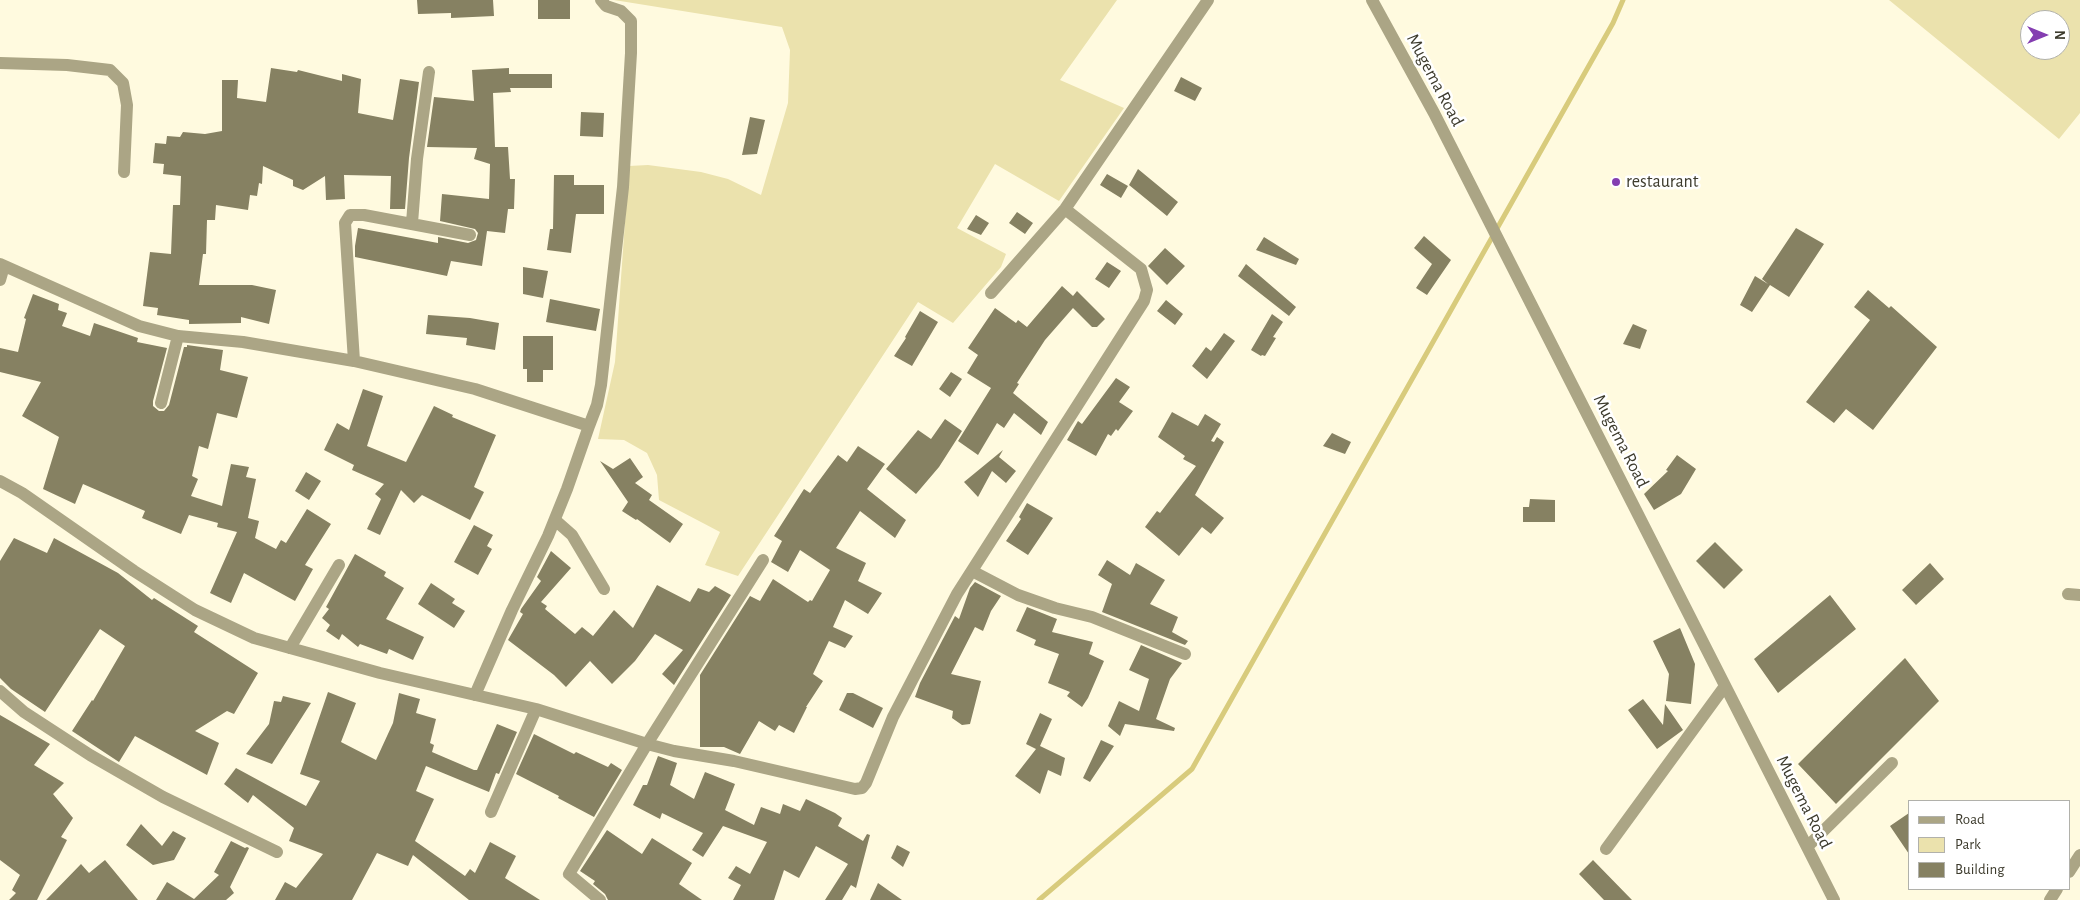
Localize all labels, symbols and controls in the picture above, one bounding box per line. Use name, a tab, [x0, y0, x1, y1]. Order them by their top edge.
north arrow	[2020, 10, 2070, 60]
street label: Mugema Road	[1402, 30, 1468, 130]
text: N	[2052, 30, 2066, 40]
place label: restaurant	[1626, 171, 1699, 193]
marker: restaurant	[1610, 176, 1622, 188]
street label: Mugema Road	[1588, 391, 1654, 491]
street label: Mugema Road	[1771, 752, 1837, 852]
legend	[1908, 800, 2070, 890]
text: Road	[1955, 812, 1985, 827]
text: Park	[1955, 837, 1981, 852]
text: Building	[1955, 862, 2005, 877]

